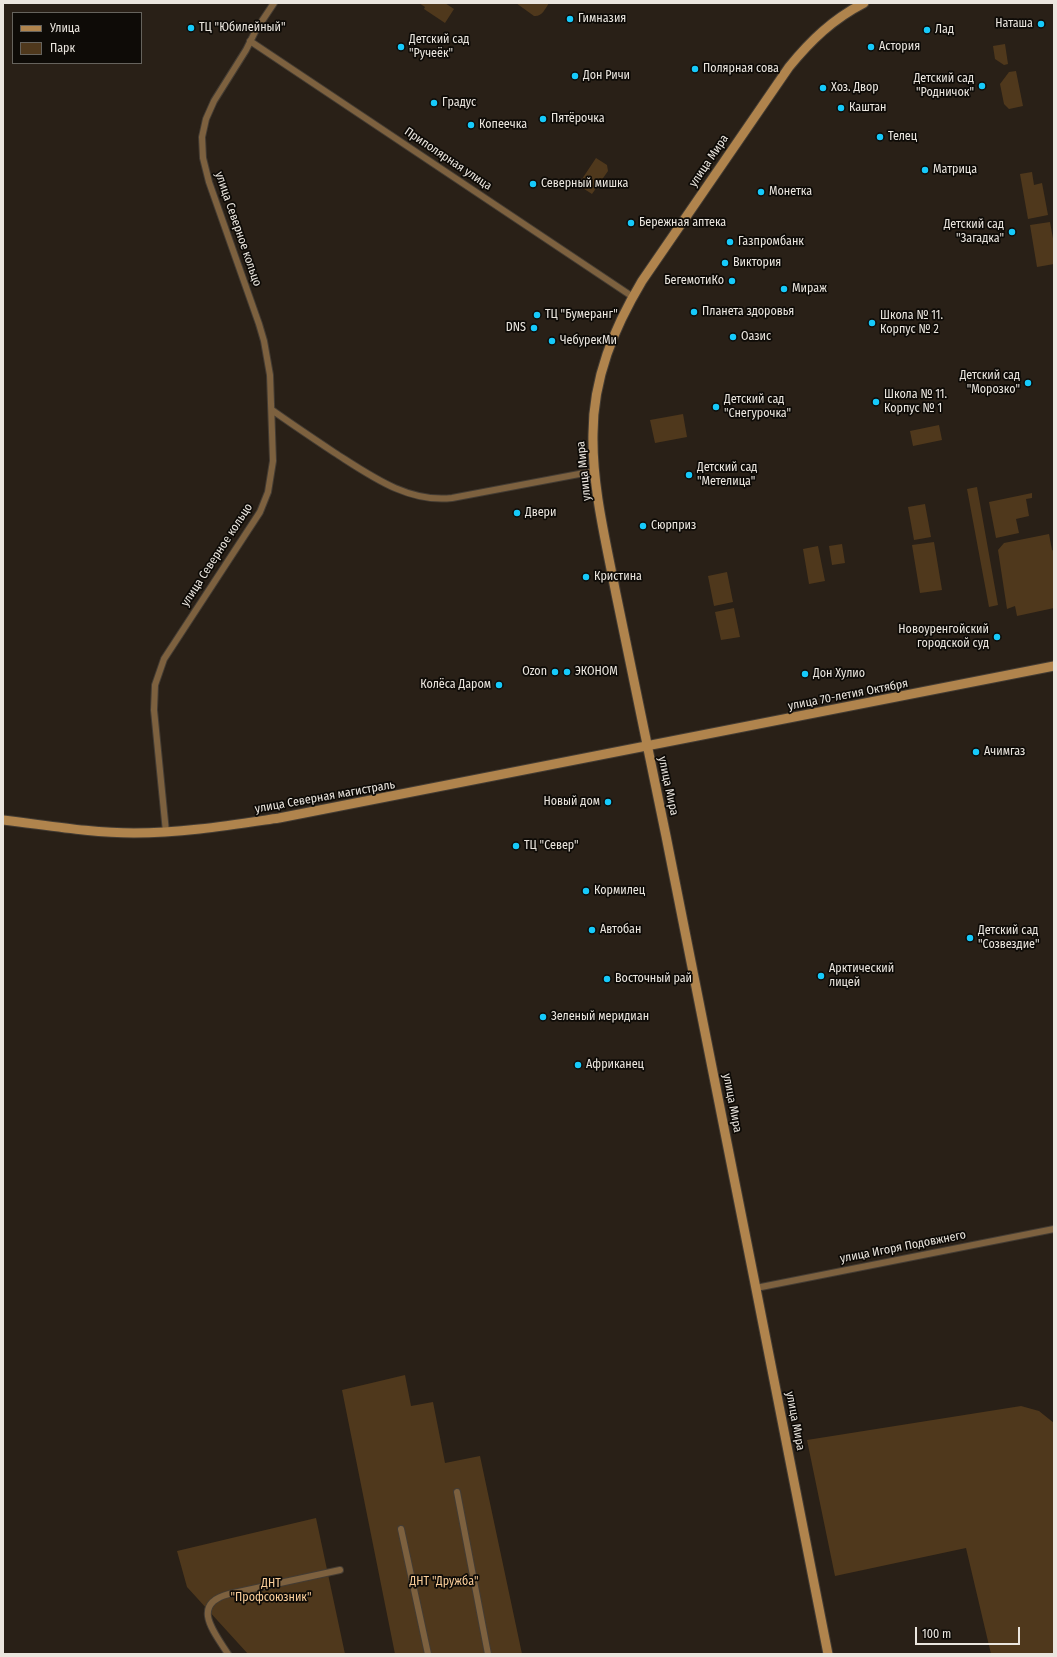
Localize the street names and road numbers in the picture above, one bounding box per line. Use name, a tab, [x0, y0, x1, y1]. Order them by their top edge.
street label: Приполярная улица	[402, 124, 494, 194]
street label: улица Мира	[686, 132, 732, 190]
street label: улица Северное кольцо	[212, 170, 264, 288]
street label: улица Мира	[574, 440, 594, 502]
street label: улица Северное кольцо	[178, 501, 256, 609]
street label: улица 70-летия Октября	[787, 676, 909, 714]
street label: улица Мира	[655, 755, 681, 817]
street label: улица Северная магистраль	[254, 778, 396, 816]
street label: улица Мира	[719, 1072, 745, 1134]
street label: улица Игоря Подовжнего	[839, 1228, 967, 1266]
street label: улица Мира	[782, 1390, 808, 1452]

